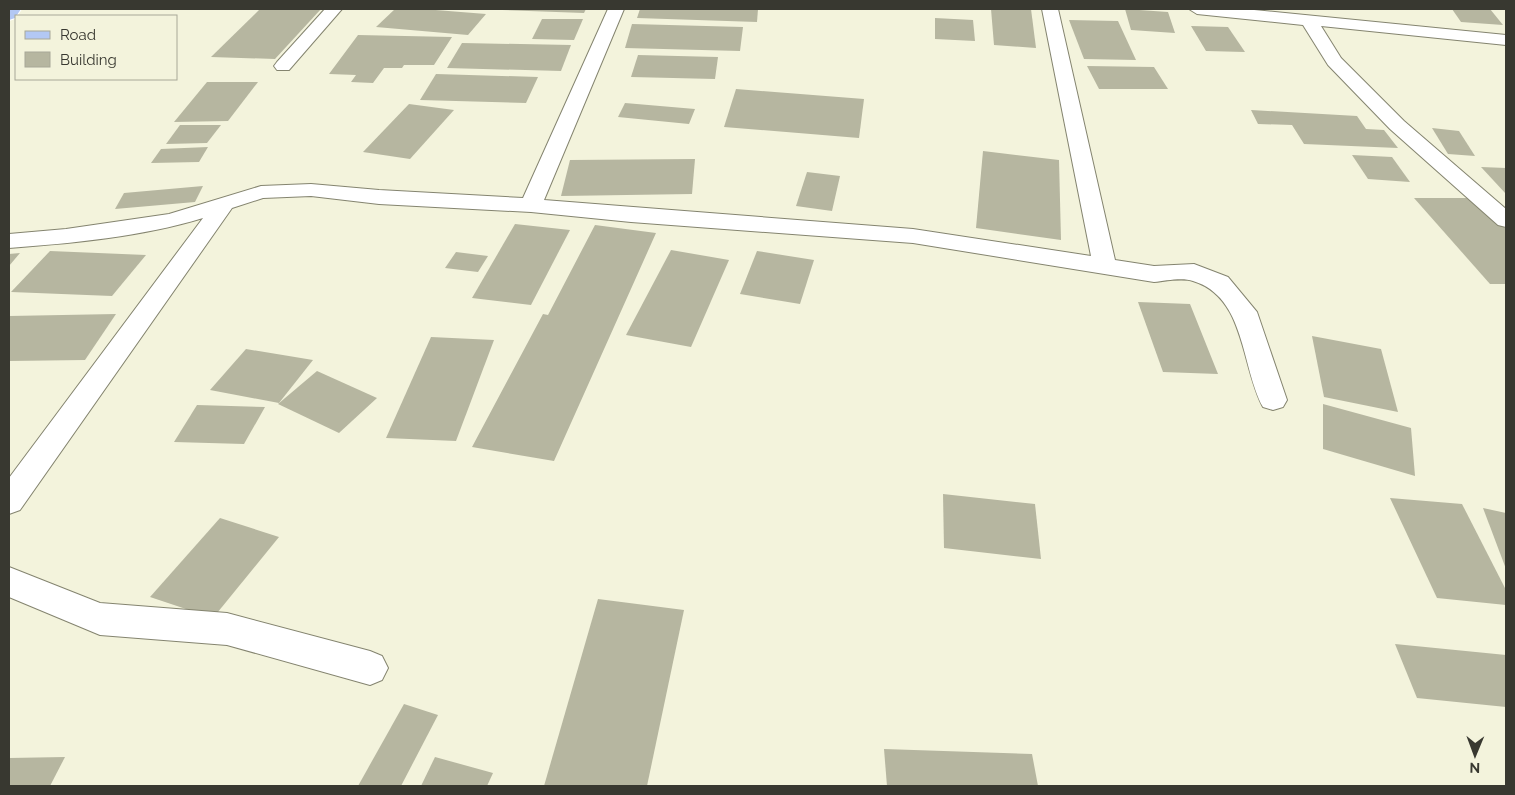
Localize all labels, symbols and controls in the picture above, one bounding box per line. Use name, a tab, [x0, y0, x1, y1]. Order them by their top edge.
legend	[15, 15, 178, 80]
text: Road	[60, 26, 96, 44]
text: Building	[60, 51, 117, 69]
north arrow	[1450, 730, 1500, 780]
text: N	[1469, 760, 1480, 776]

